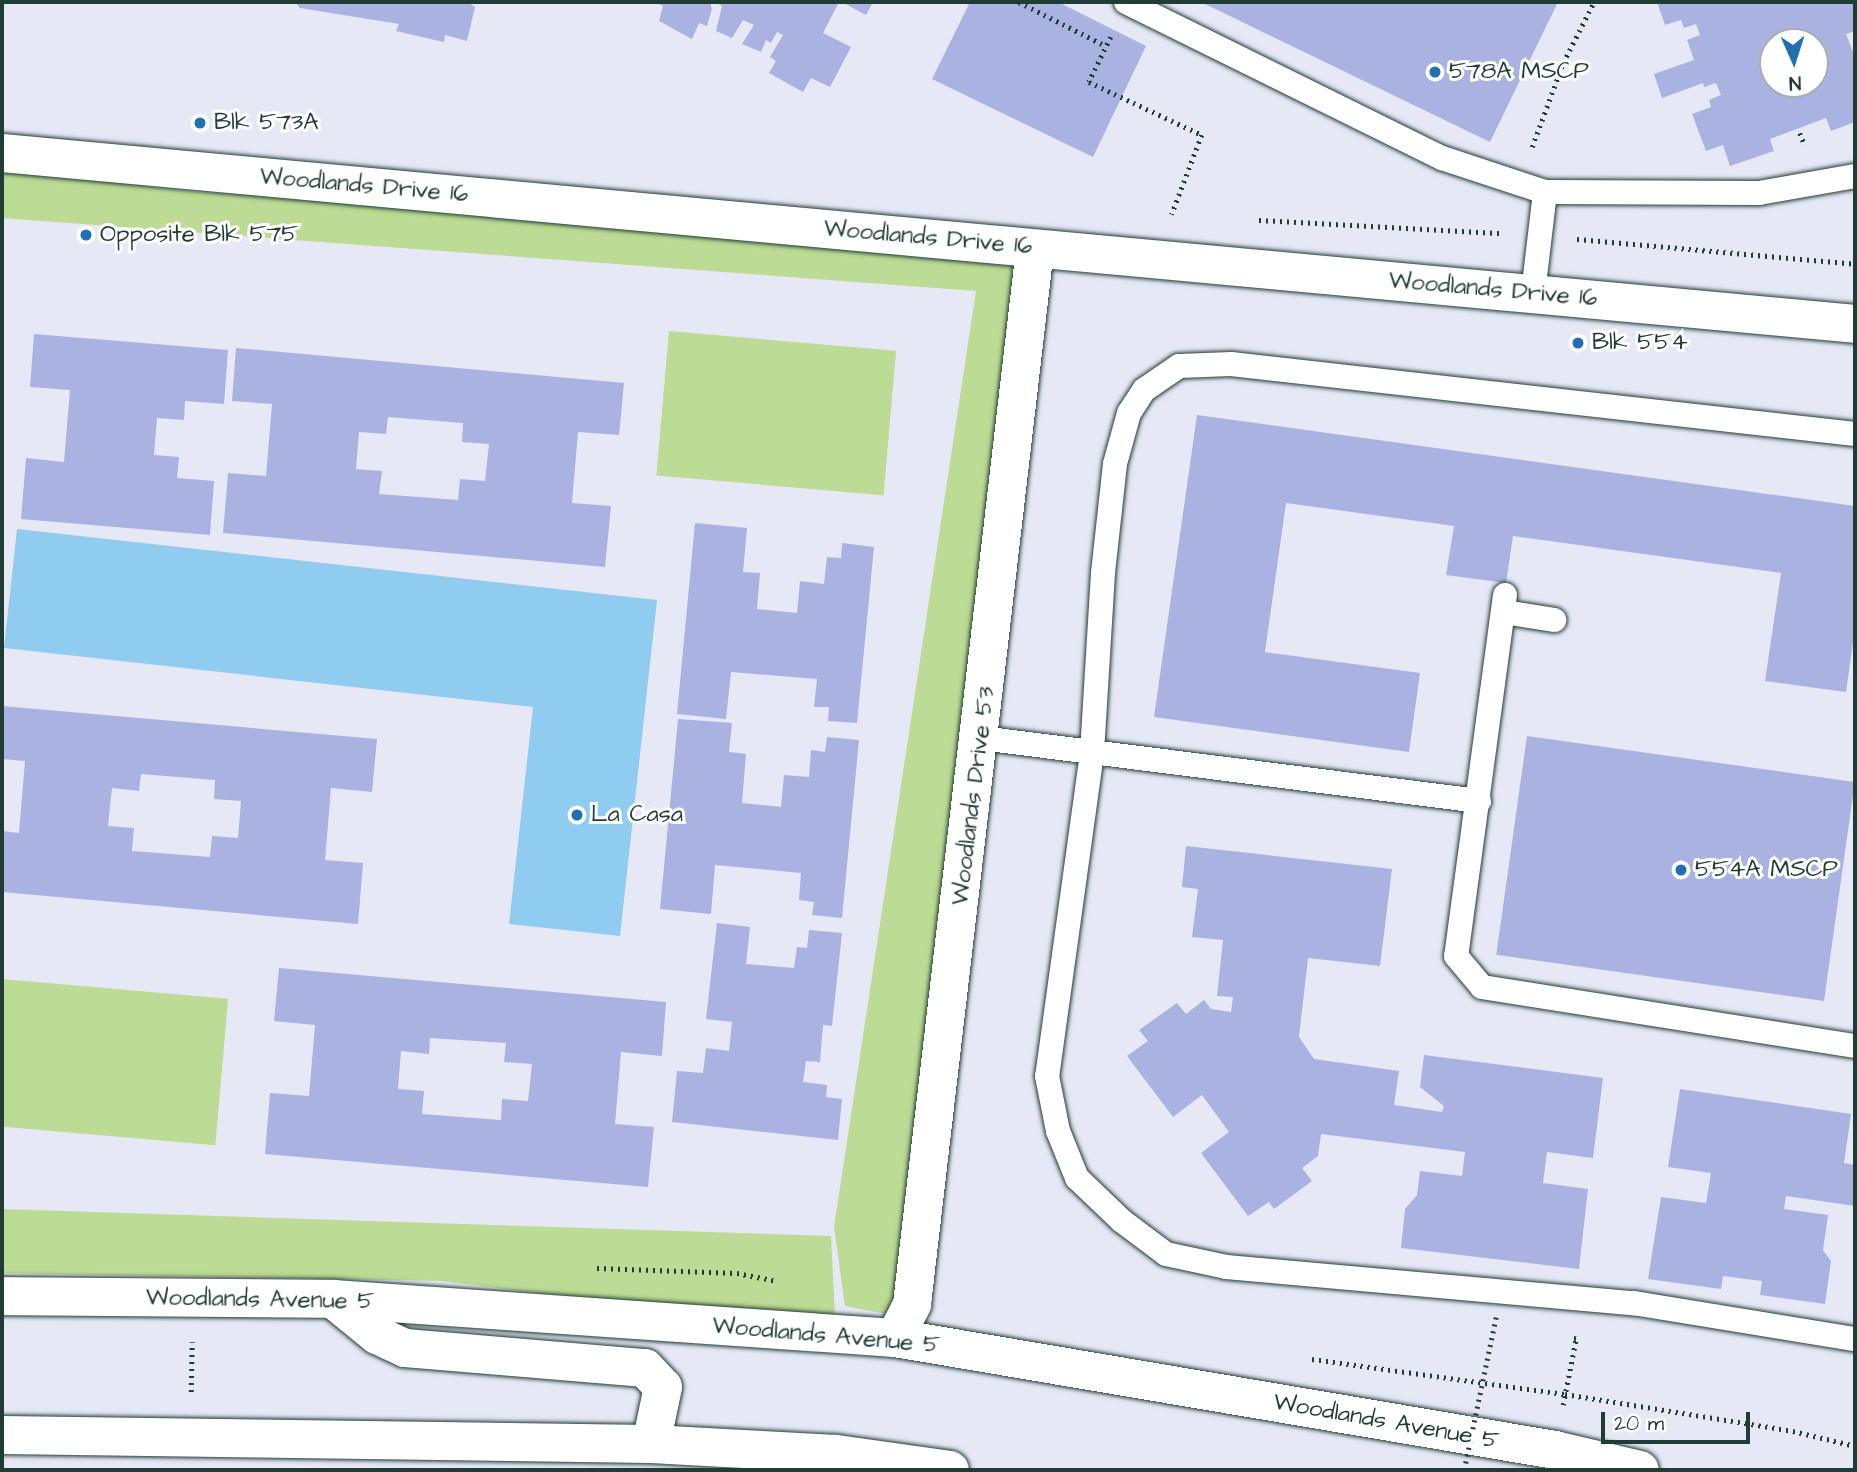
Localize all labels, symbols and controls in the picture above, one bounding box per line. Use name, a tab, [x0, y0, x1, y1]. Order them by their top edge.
north arrow	[1759, 28, 1829, 98]
place label: 578A MSCP	[1449, 58, 1589, 86]
marker: 578A MSCP	[1427, 64, 1443, 80]
text: N	[1788, 69, 1802, 96]
place label: Blk 573A	[214, 109, 319, 137]
marker: Blk 573A	[192, 115, 208, 131]
street label: Woodlands Drive 16	[258, 163, 470, 209]
street label: Woodlands Drive 16	[822, 215, 1034, 261]
place label: Opposite Blk 575	[100, 221, 298, 249]
marker: Opposite Blk 575	[78, 227, 94, 243]
street label: Woodlands Drive 16	[1387, 267, 1599, 313]
place label: Blk 554	[1592, 329, 1688, 357]
marker: Blk 554	[1570, 335, 1586, 351]
street label: Woodlands Drive 53	[946, 685, 1002, 907]
place label: La Casa	[591, 801, 683, 829]
marker: La Casa	[569, 807, 585, 823]
place label: 554A MSCP	[1695, 856, 1838, 884]
marker: 554A MSCP	[1673, 862, 1689, 878]
street label: Woodlands Avenue 5	[146, 1284, 374, 1316]
street label: Woodlands Avenue 5	[711, 1312, 941, 1360]
street label: Woodlands Avenue 5	[1271, 1388, 1501, 1456]
scale bar	[1605, 1398, 1754, 1442]
text: 20 m	[1614, 1409, 1664, 1438]

